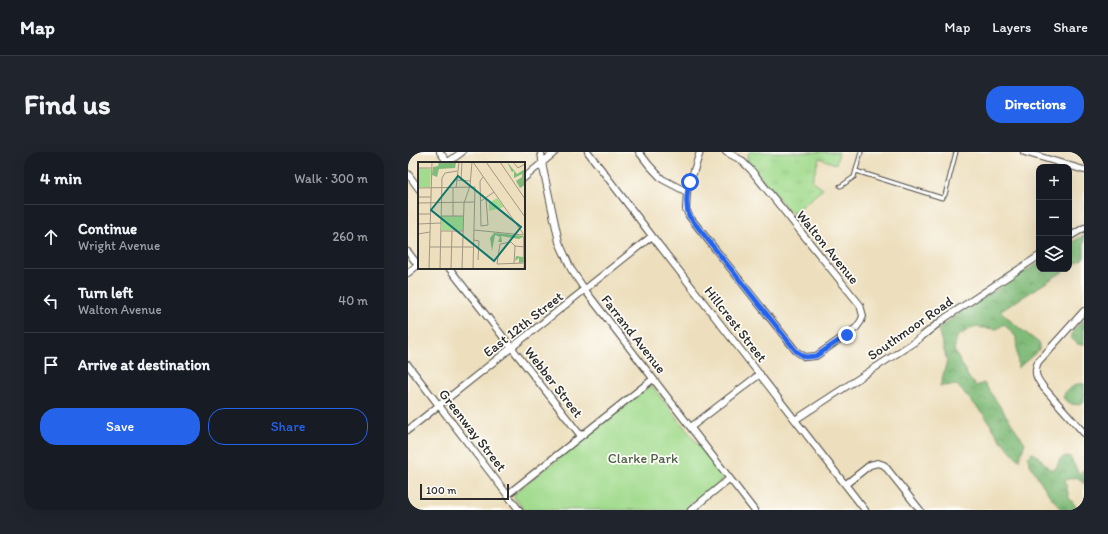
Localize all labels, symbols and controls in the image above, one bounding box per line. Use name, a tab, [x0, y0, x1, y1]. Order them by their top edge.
text: Map	[20, 16, 55, 39]
text: Map	[945, 19, 970, 36]
text: Layers	[992, 19, 1031, 36]
text: Share	[1053, 19, 1088, 36]
button: Directions	[986, 86, 1084, 123]
text: Find us	[24, 87, 111, 121]
inset map	[418, 162, 525, 269]
map controls	[1036, 164, 1072, 272]
button: +	[1036, 164, 1072, 200]
text: 4 min	[40, 168, 82, 188]
text: Walk · 300 m	[294, 171, 368, 186]
route start	[681, 173, 699, 191]
button: −	[1036, 200, 1072, 236]
street label: Walton Avenue	[793, 207, 863, 288]
text: Continue	[78, 220, 137, 238]
icon: ahead	[40, 226, 62, 248]
text: 260 m	[332, 229, 368, 244]
button: layers	[1036, 236, 1072, 272]
text: Wright Avenue	[78, 238, 160, 253]
street label: Hillcrest Street	[701, 283, 771, 366]
text: Turn left	[78, 284, 133, 302]
street label: East 12th Street	[480, 288, 567, 361]
icon: left	[40, 290, 62, 312]
street label: Farrand Avenue	[598, 292, 670, 377]
street label: Southmoor Road	[864, 292, 957, 364]
text: 40 m	[338, 293, 368, 308]
text: Walton Avenue	[78, 302, 162, 317]
route end	[838, 326, 856, 344]
street label: Webber Street	[521, 344, 587, 421]
icon: arrive	[40, 354, 62, 376]
text: Arrive at destination	[78, 356, 210, 374]
street label: Greenway Street	[435, 386, 510, 475]
button: Save	[40, 408, 200, 445]
button: Share	[208, 408, 368, 445]
park label: Clarke Park	[608, 450, 678, 467]
scale bar	[420, 482, 509, 501]
text: 100 m	[426, 484, 456, 497]

